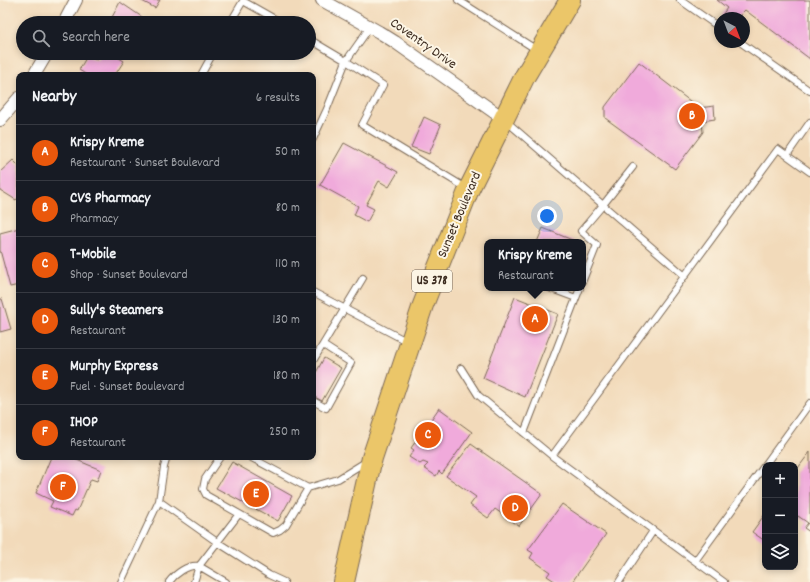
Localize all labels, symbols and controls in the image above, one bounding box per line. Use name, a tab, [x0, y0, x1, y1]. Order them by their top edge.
north arrow	[714, 12, 750, 48]
street label: Coventry Drive	[385, 13, 461, 75]
search box	[16, 16, 316, 60]
icon: search	[30, 27, 52, 49]
text: Search here	[62, 27, 130, 49]
text: Nearby	[32, 86, 76, 110]
text: 6 results	[256, 89, 300, 108]
pin: B	[679, 101, 705, 131]
text: Krispy Kreme	[70, 132, 144, 154]
text: A	[41, 143, 49, 162]
text: 50 m	[275, 143, 300, 162]
text: Restaurant · Sunset Boulevard	[70, 154, 220, 173]
street label: Sunset Boulevard	[433, 169, 487, 261]
text: CVS Pharmacy	[70, 188, 150, 210]
text: B	[42, 199, 48, 218]
text: 80 m	[276, 199, 300, 218]
your location	[537, 206, 557, 226]
text: Pharmacy	[70, 210, 118, 229]
popup	[484, 239, 586, 291]
text: T-Mobile	[70, 244, 116, 266]
text: Krispy Kreme	[498, 245, 572, 267]
text: C	[42, 255, 48, 274]
text: 110 m	[275, 255, 300, 274]
text: Shop · Sunset Boulevard	[70, 266, 188, 285]
text: Restaurant	[498, 267, 554, 286]
road number: US 378	[412, 270, 452, 292]
text: Sully's Steamers	[70, 300, 164, 322]
pin: A	[522, 304, 548, 334]
text: D	[42, 311, 48, 330]
text: 130 m	[272, 311, 300, 330]
text: Restaurant	[70, 322, 126, 341]
text: Murphy Express	[70, 356, 158, 378]
text: E	[42, 367, 48, 386]
text: 180 m	[273, 367, 300, 386]
text: Fuel · Sunset Boulevard	[70, 378, 184, 397]
text: IHOP	[70, 412, 98, 434]
pin: C	[415, 420, 441, 450]
text: F	[42, 423, 48, 442]
text: 250 m	[269, 423, 300, 442]
text: Restaurant	[70, 434, 126, 453]
map controls	[762, 462, 798, 570]
button: +	[762, 462, 798, 498]
pin: F	[50, 472, 76, 502]
pin: E	[243, 479, 269, 509]
pin: D	[502, 493, 528, 523]
button: −	[762, 498, 798, 534]
button: layers	[762, 534, 798, 570]

